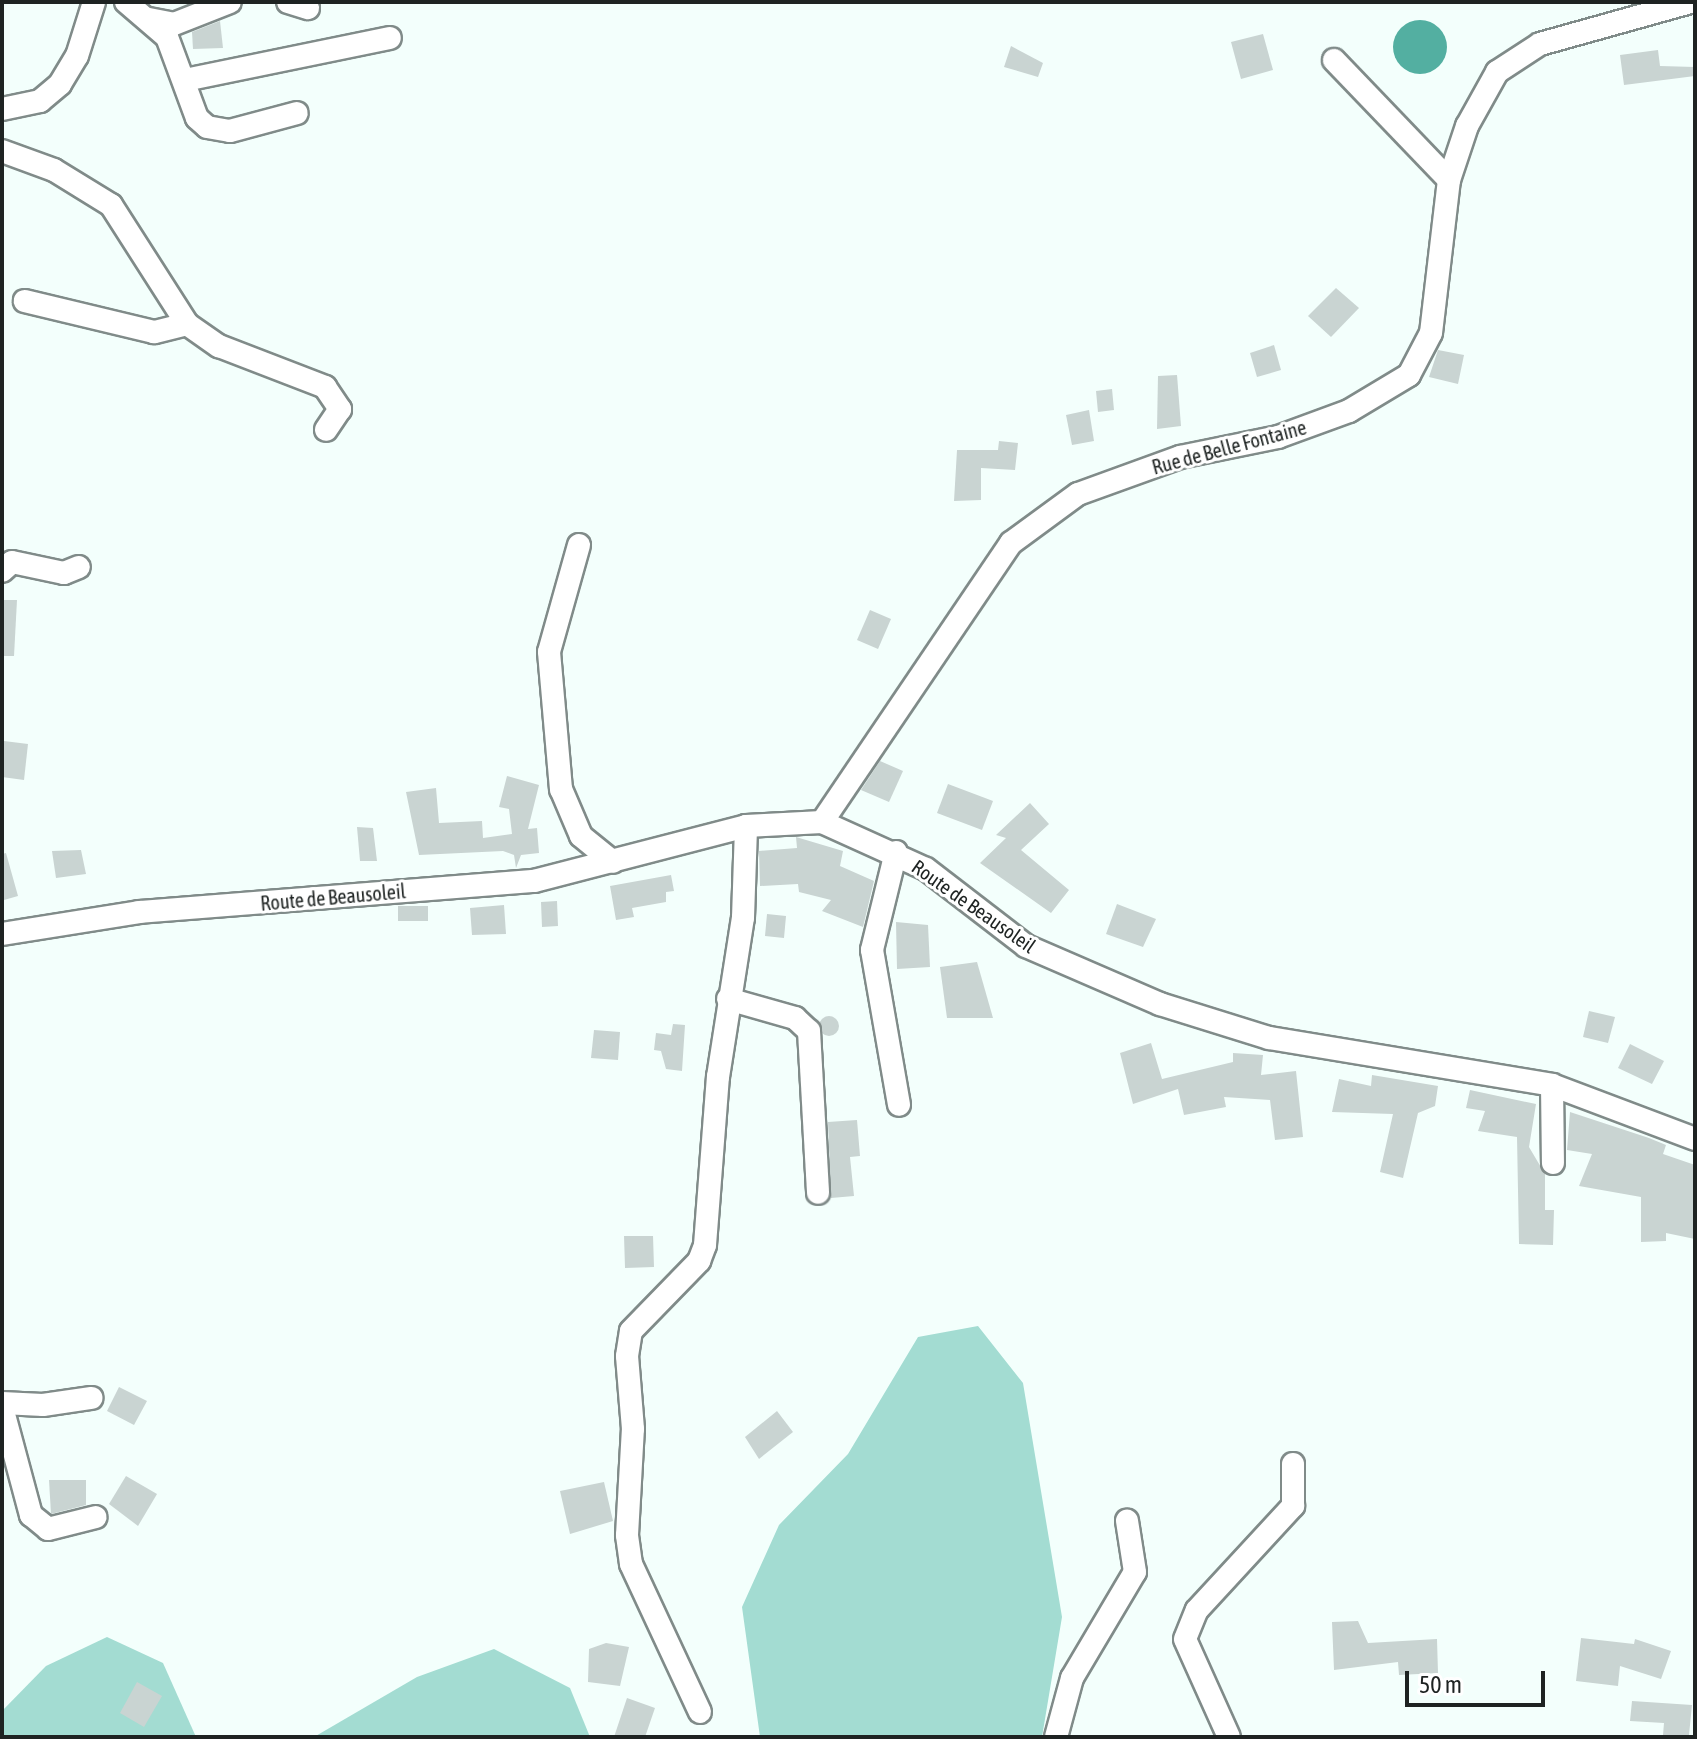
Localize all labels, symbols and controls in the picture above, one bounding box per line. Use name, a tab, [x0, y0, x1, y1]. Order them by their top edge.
street label: Rue de Belle Fontaine	[1149, 415, 1309, 479]
street label: Route de Beausoleil	[907, 854, 1041, 958]
street label: Route de Beausoleil	[259, 879, 407, 915]
scale bar	[1409, 1655, 1549, 1705]
text: 50 m	[1419, 1671, 1462, 1698]

